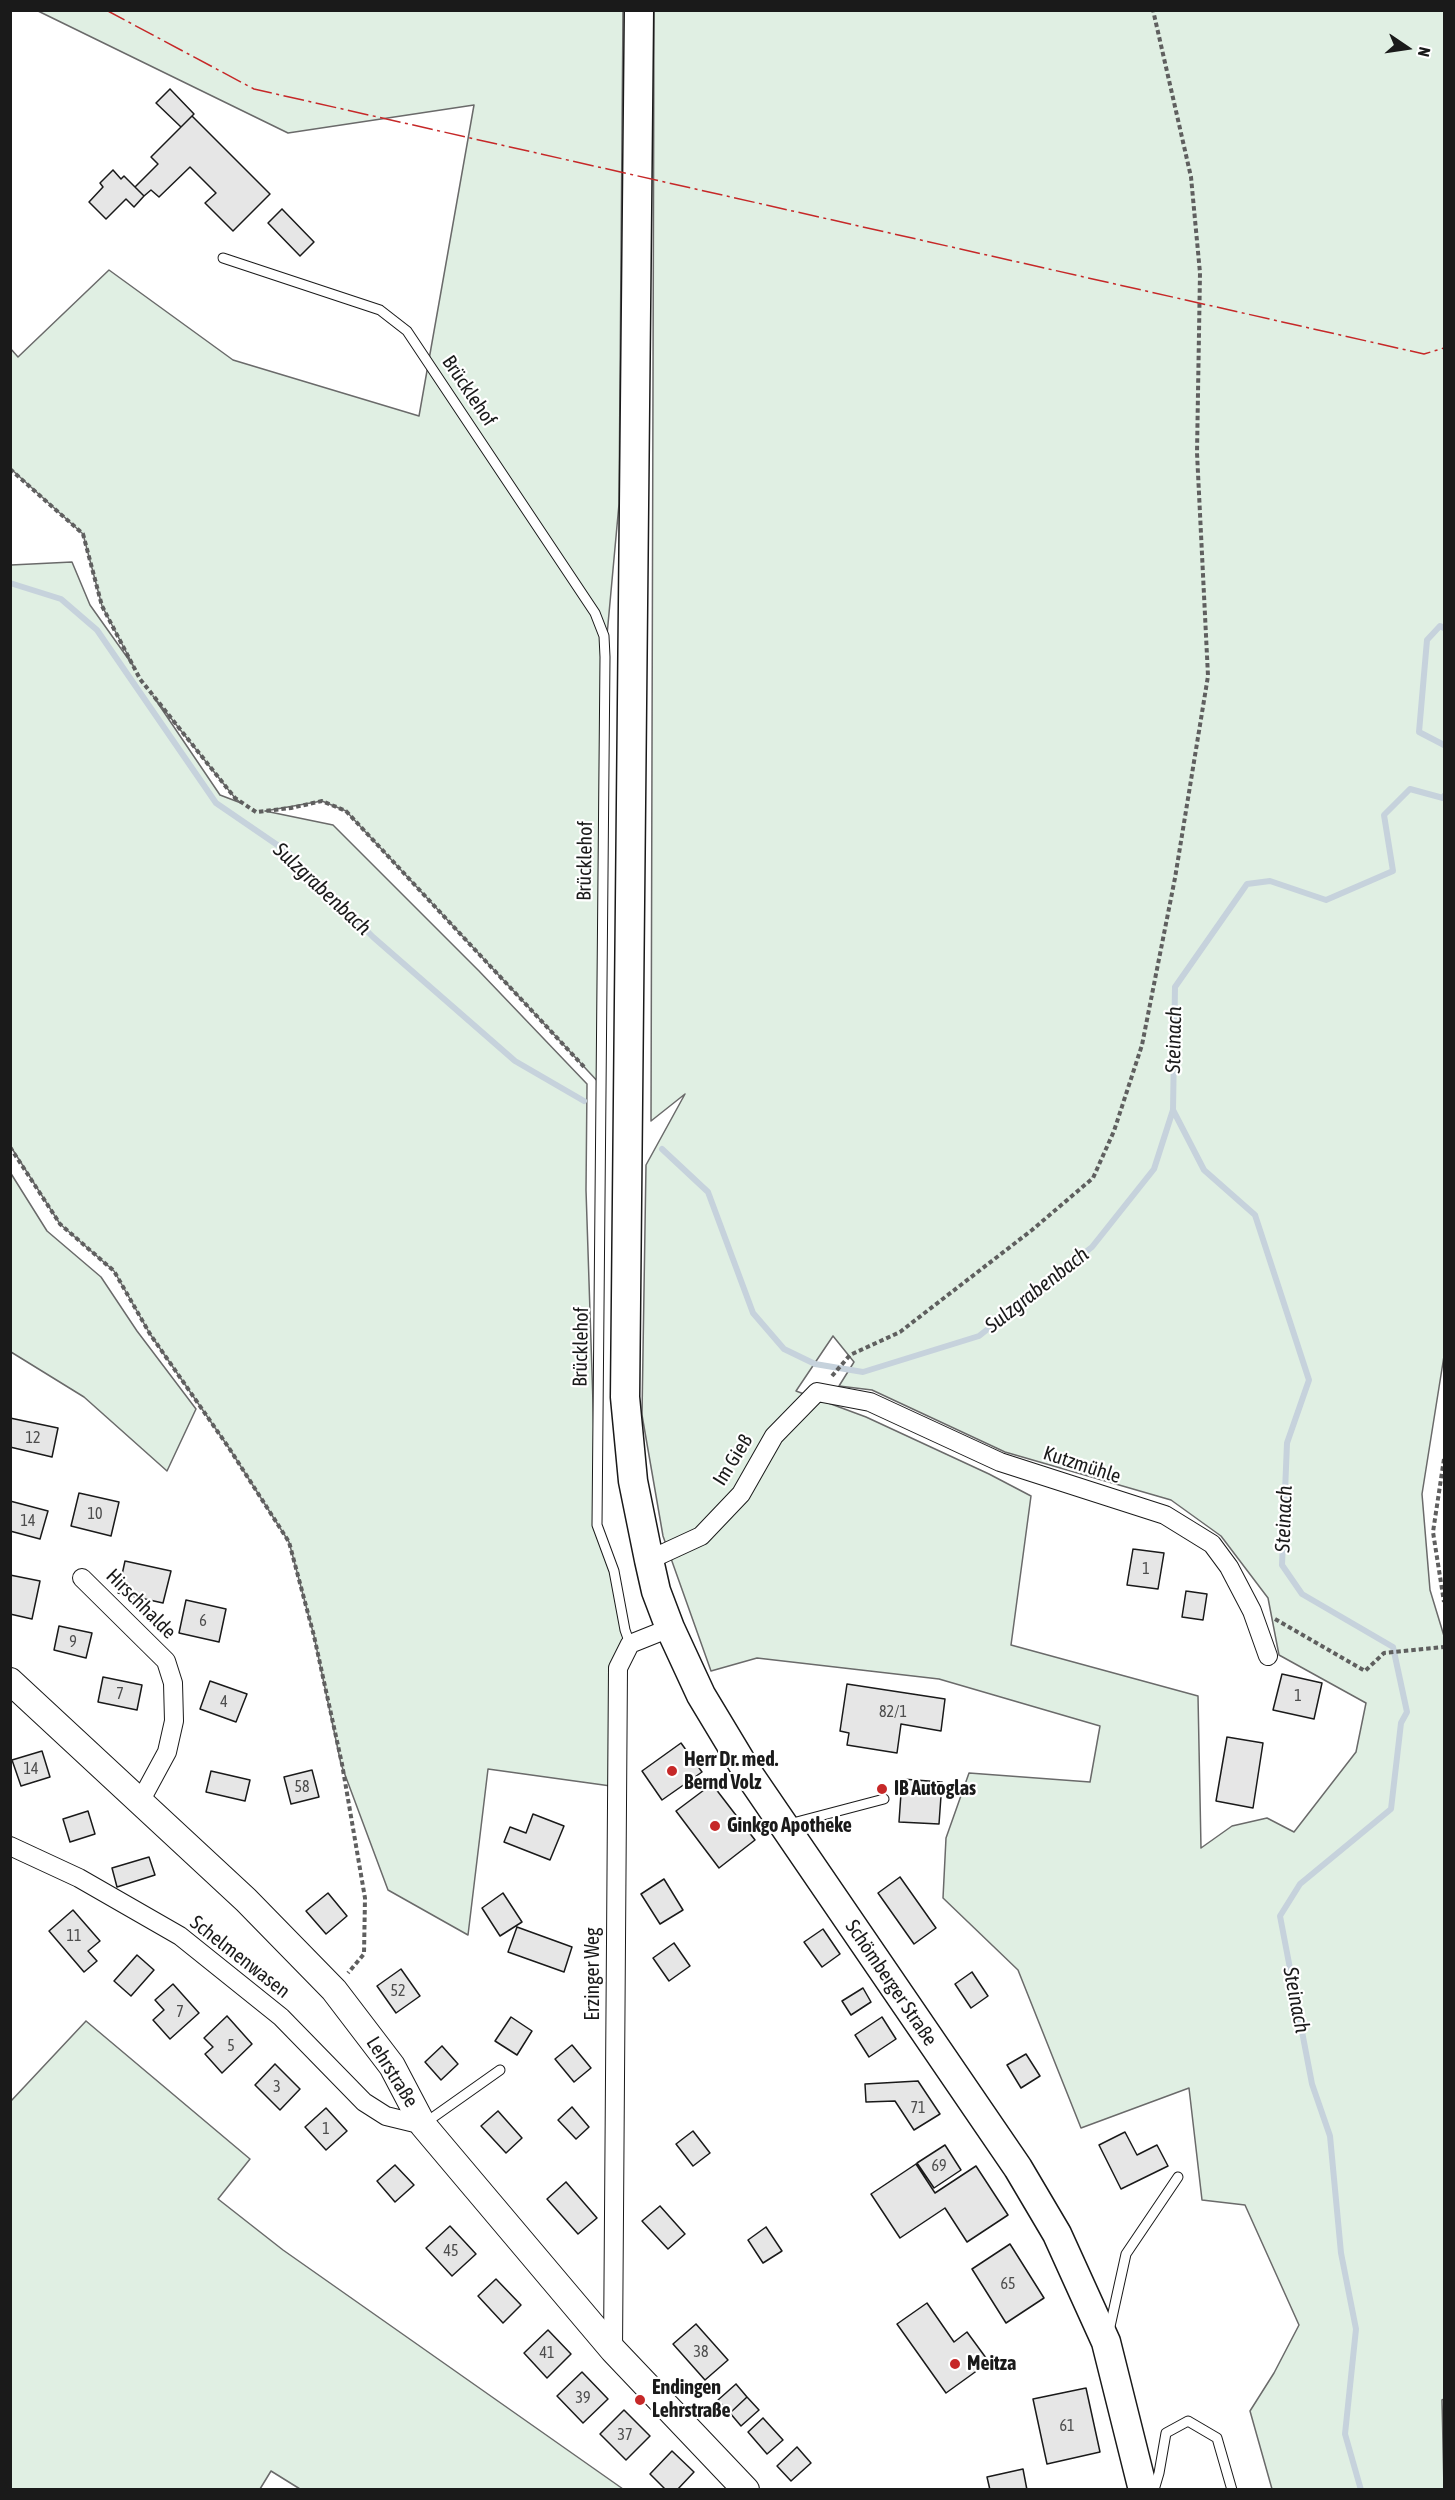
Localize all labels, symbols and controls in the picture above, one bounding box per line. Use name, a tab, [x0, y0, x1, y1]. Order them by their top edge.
north arrow	[1377, 18, 1437, 78]
text: N	[1415, 45, 1434, 59]
street label: Brücklehof	[437, 351, 501, 431]
street label: Brücklehof	[572, 821, 598, 901]
water label: Sulzgrabenbach	[268, 837, 376, 941]
water label: Steinach	[1161, 1006, 1187, 1074]
water label: Sulzgrabenbach	[980, 1242, 1094, 1338]
street label: Brücklehof	[568, 1307, 594, 1387]
house number: 12	[25, 1428, 41, 1448]
street label: Im Gieß	[708, 1430, 758, 1490]
street label: Kutzmühle	[1040, 1441, 1124, 1489]
water label: Steinach	[1270, 1485, 1298, 1553]
house number: 10	[87, 1504, 103, 1524]
house number: 14	[20, 1511, 36, 1531]
house number: 1	[1142, 1559, 1150, 1579]
street label: Hirschhalde	[101, 1564, 181, 1644]
house number: 6	[199, 1611, 207, 1631]
house number: 9	[69, 1632, 77, 1652]
house number: 7	[116, 1684, 124, 1704]
house number: 1	[1294, 1686, 1302, 1706]
house number: 4	[220, 1692, 228, 1712]
house number: 82/1	[879, 1702, 907, 1722]
place label: Herr Dr. med. Bernd Volz	[684, 1748, 778, 1795]
house number: 14	[23, 1759, 39, 1779]
marker: Herr Dr. med. Bernd Volz	[665, 1764, 679, 1778]
house number: 58	[294, 1777, 310, 1797]
place label: IB Autoglas	[894, 1777, 976, 1801]
marker: IB Autoglas	[875, 1782, 889, 1796]
place label: Ginkgo Apotheke	[727, 1814, 852, 1838]
marker: Ginkgo Apotheke	[708, 1819, 722, 1833]
street label: Schelmenwasen	[185, 1911, 295, 2003]
street label: Schömberger Straße	[840, 1916, 942, 2050]
house number: 11	[66, 1926, 82, 1946]
street label: Erzinger Weg	[581, 1927, 605, 2021]
water label: Steinach	[1277, 1965, 1315, 2035]
house number: 52	[390, 1981, 406, 2001]
house number: 7	[176, 2002, 184, 2022]
street label: Lehrstraße	[361, 2032, 423, 2112]
house number: 5	[227, 2036, 235, 2056]
house number: 3	[273, 2077, 281, 2097]
house number: 71	[910, 2098, 926, 2118]
house number: 1	[322, 2119, 330, 2139]
house number: 69	[931, 2156, 947, 2176]
house number: 45	[443, 2241, 459, 2261]
house number: 65	[1000, 2274, 1016, 2294]
house number: 38	[693, 2342, 709, 2362]
house number: 41	[539, 2343, 555, 2363]
place label: Meitza	[967, 2352, 1016, 2376]
marker: Meitza	[948, 2357, 962, 2371]
place label: Endingen Lehrstraße	[652, 2376, 731, 2423]
house number: 39	[575, 2388, 591, 2408]
marker: Endingen Lehrstraße	[633, 2393, 647, 2407]
house number: 61	[1059, 2416, 1075, 2436]
house number: 37	[617, 2425, 633, 2445]

